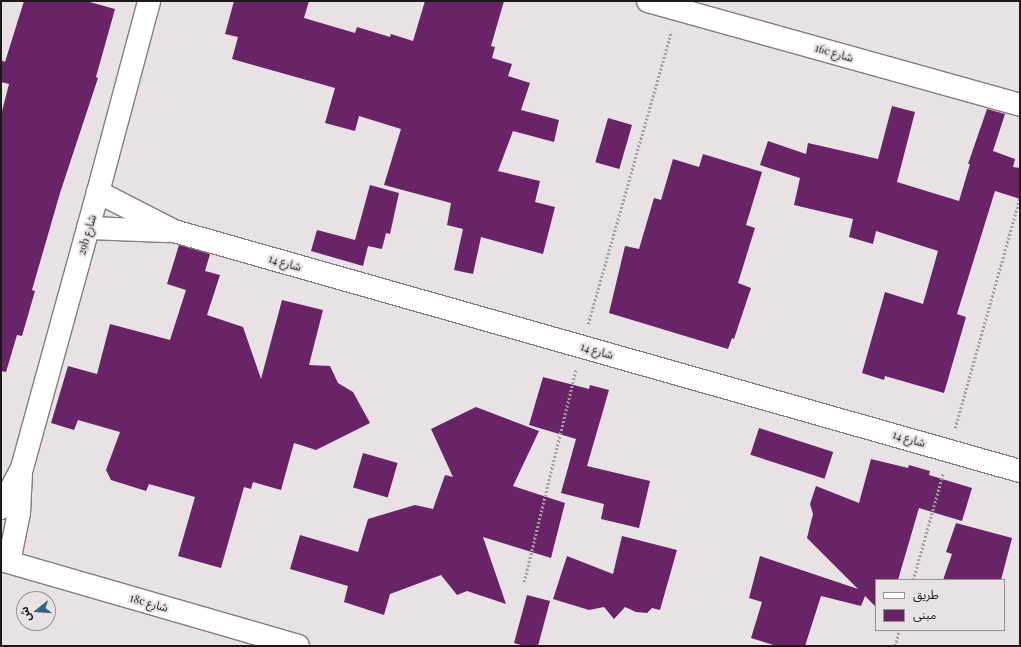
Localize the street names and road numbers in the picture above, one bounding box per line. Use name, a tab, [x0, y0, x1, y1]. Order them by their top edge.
street label: 16c شارع	[813, 41, 855, 65]
street label: 29b شارع	[75, 213, 99, 257]
street label: شارع 14	[267, 252, 303, 274]
street label: شارع 14	[579, 340, 615, 362]
street label: شارع 14	[891, 428, 927, 450]
street label: 18c شارع	[128, 591, 170, 615]

